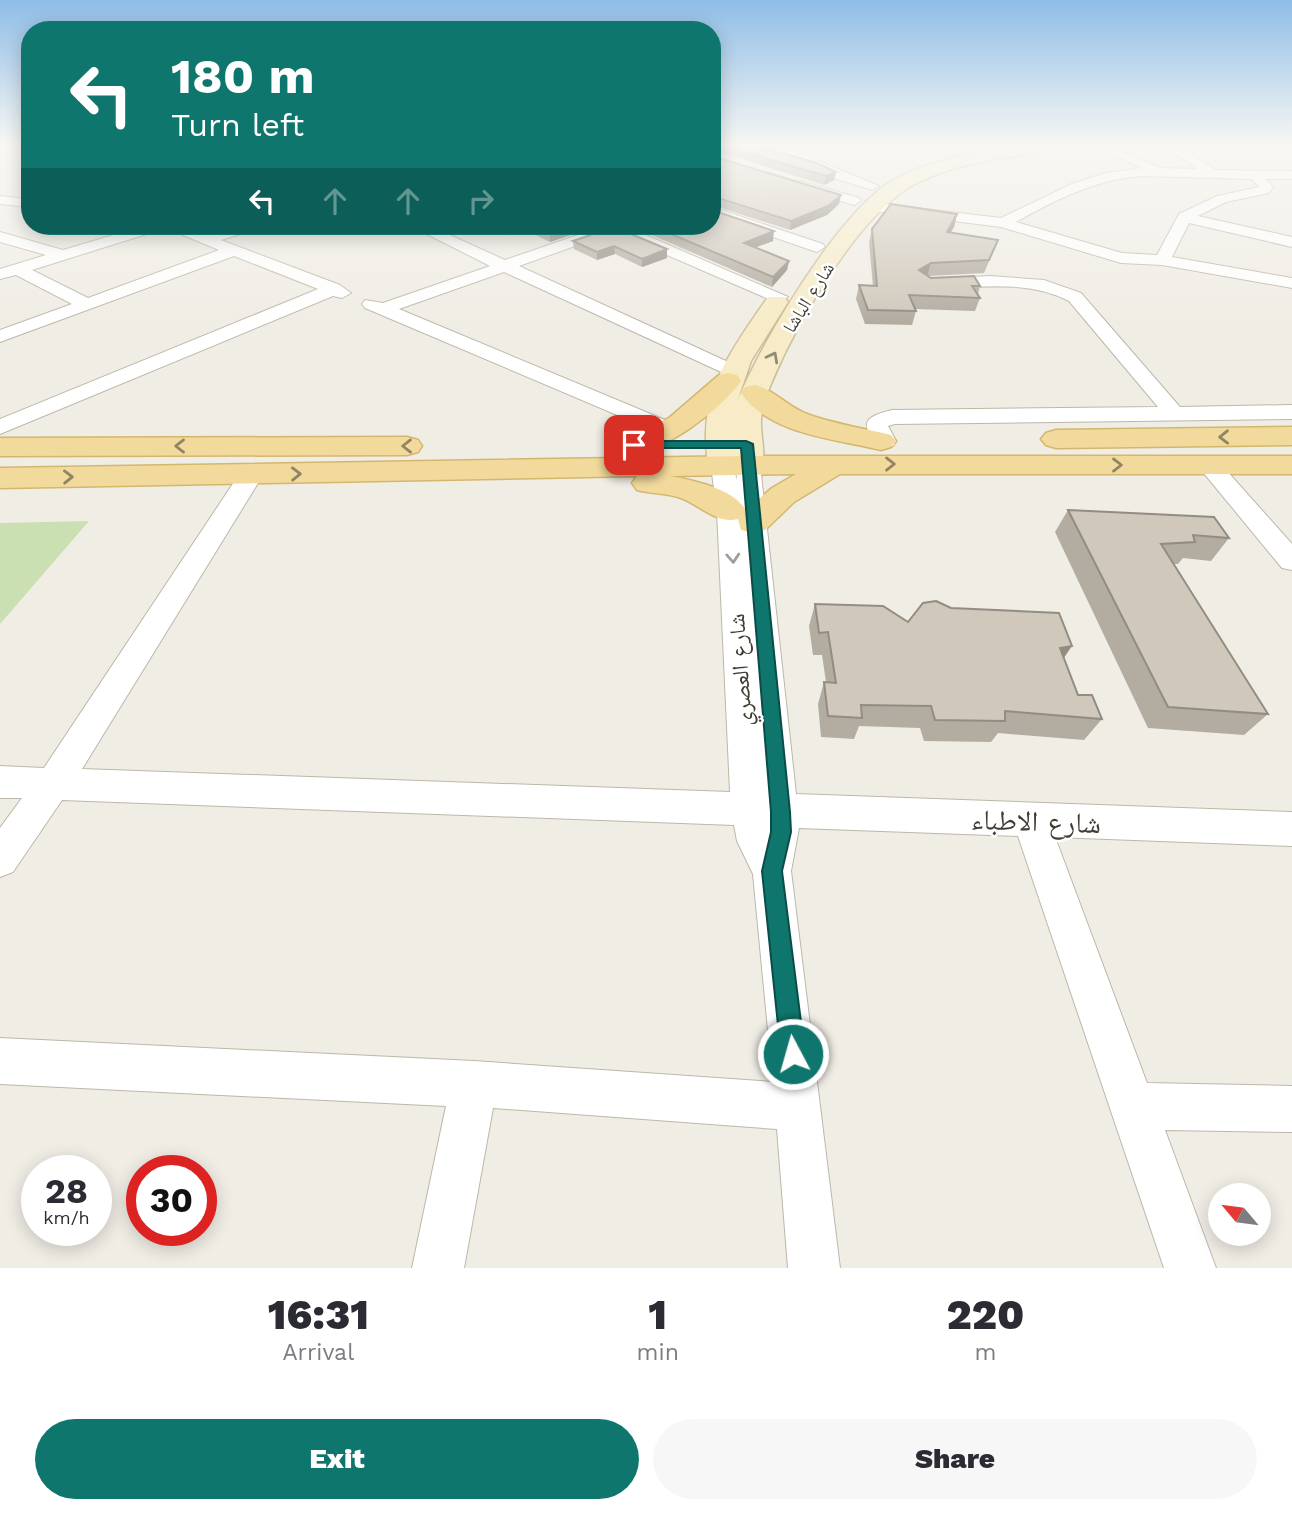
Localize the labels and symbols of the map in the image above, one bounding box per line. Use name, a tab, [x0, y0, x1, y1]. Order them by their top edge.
street label: شارع الباشا	[778, 258, 839, 337]
one-way arrow	[764, 352, 778, 364]
pin	[604, 415, 664, 475]
one-way arrow	[1218, 429, 1229, 445]
one-way arrow	[174, 438, 185, 454]
one-way arrow	[402, 438, 413, 453]
one-way arrow	[885, 456, 896, 472]
one-way arrow	[1113, 457, 1123, 473]
one-way arrow	[291, 466, 301, 482]
one-way arrow	[63, 469, 74, 485]
one-way arrow	[725, 553, 740, 564]
street label: شارع العصري	[723, 612, 763, 727]
street label: شارع الاطباء	[970, 803, 1101, 841]
position arrow	[756, 1017, 830, 1091]
speed limit sign: 30	[126, 1155, 217, 1246]
north arrow	[1208, 1183, 1270, 1246]

